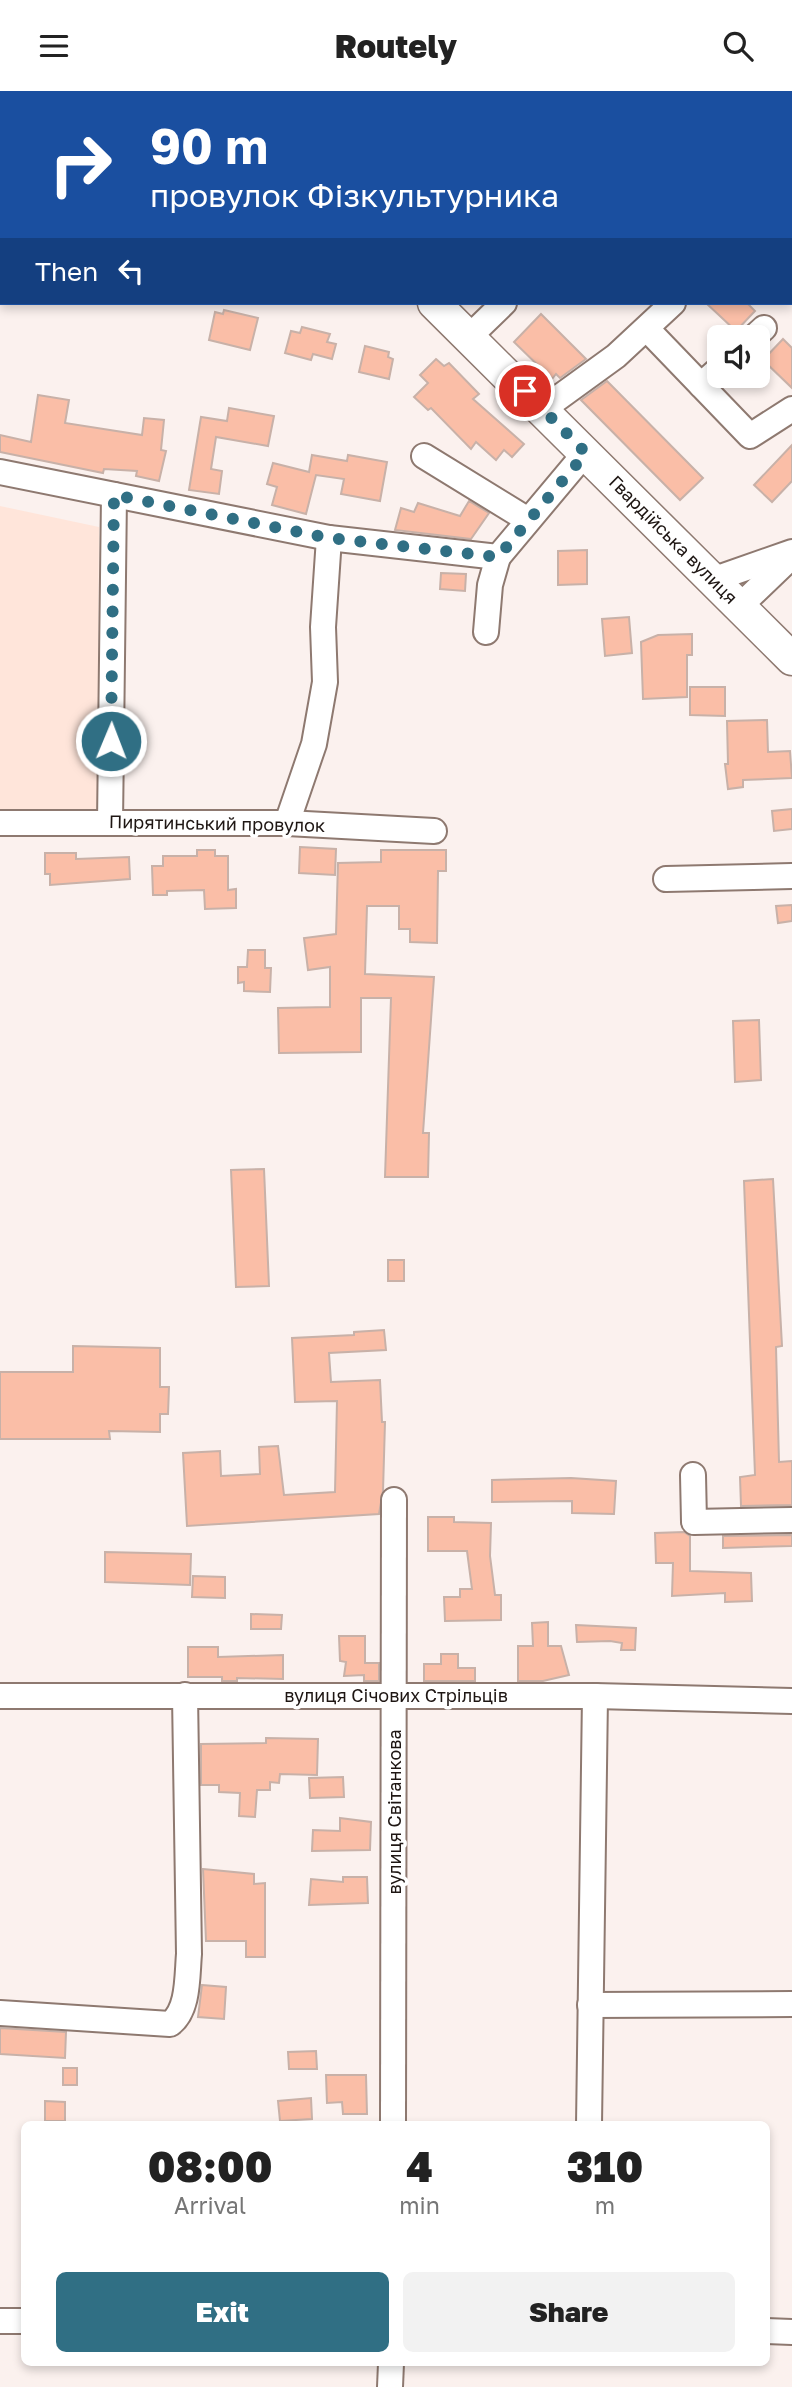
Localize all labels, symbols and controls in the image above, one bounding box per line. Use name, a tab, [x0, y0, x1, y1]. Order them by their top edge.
icon: menu	[35, 27, 73, 65]
text: Routely	[335, 27, 457, 65]
icon: search	[719, 27, 757, 65]
text: 90 m	[150, 116, 268, 175]
icon: right	[35, 119, 126, 210]
text: провулок Фізкультурника	[150, 176, 559, 214]
icon: left	[112, 252, 150, 290]
text: Then	[35, 256, 98, 287]
map controls	[707, 325, 770, 388]
button: sound	[707, 325, 770, 388]
pin	[495, 361, 555, 421]
icon: arrive	[506, 372, 544, 410]
street label: Гвардійська вулиця	[605, 470, 743, 608]
position arrow	[74, 704, 148, 778]
street label: Пирятинський провулок	[109, 810, 325, 836]
street label: вулиця Січових Стрільців	[284, 1684, 508, 1706]
street label: вулиця Світанкова	[383, 1729, 405, 1895]
text: 08:00	[148, 2141, 272, 2191]
text: 4	[406, 2141, 433, 2191]
text: 310	[567, 2141, 643, 2191]
text: Arrival	[174, 2191, 246, 2219]
text: min	[399, 2191, 440, 2219]
text: m	[595, 2191, 615, 2219]
button: Exit	[56, 2272, 389, 2352]
button: Share	[403, 2272, 735, 2352]

